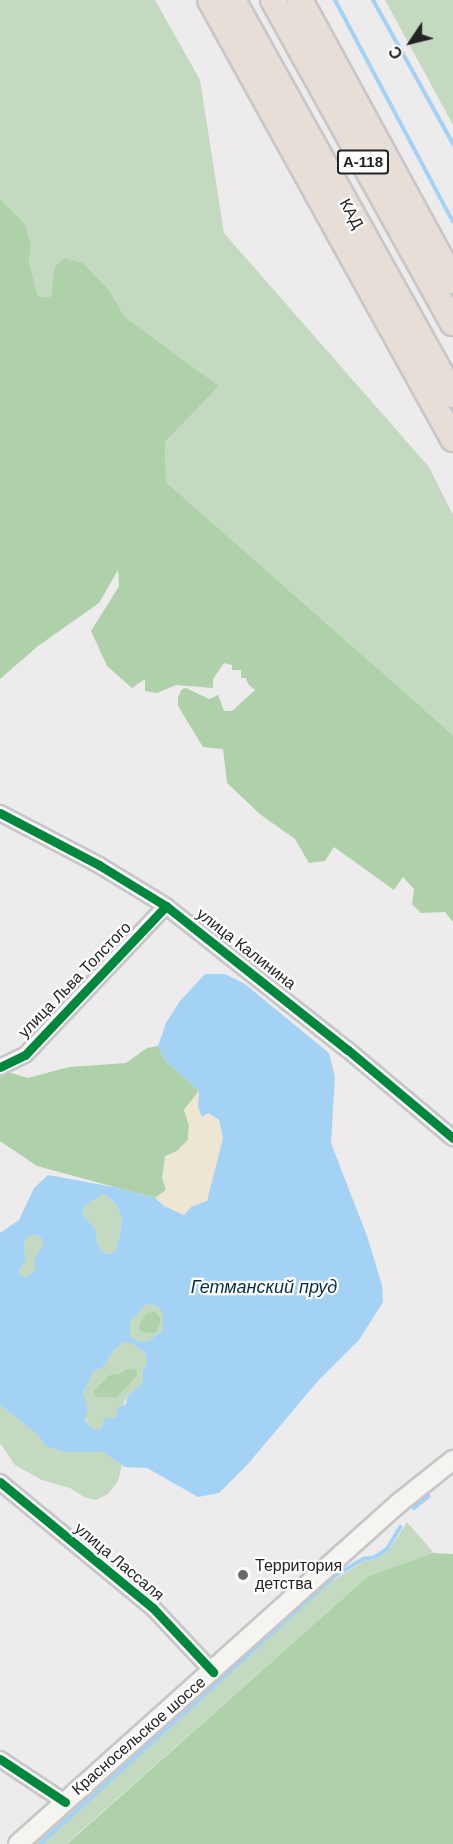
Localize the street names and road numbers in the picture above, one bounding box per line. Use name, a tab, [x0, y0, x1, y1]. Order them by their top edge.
road number: А-118	[336, 150, 390, 174]
street label: КАД	[335, 196, 367, 232]
street label: улица Калинина	[193, 904, 299, 994]
street label: улица Льва Толстого	[15, 918, 135, 1042]
street label: улица Лассаля	[70, 1519, 168, 1605]
street label: Красносельское шоссе	[68, 1673, 210, 1799]

